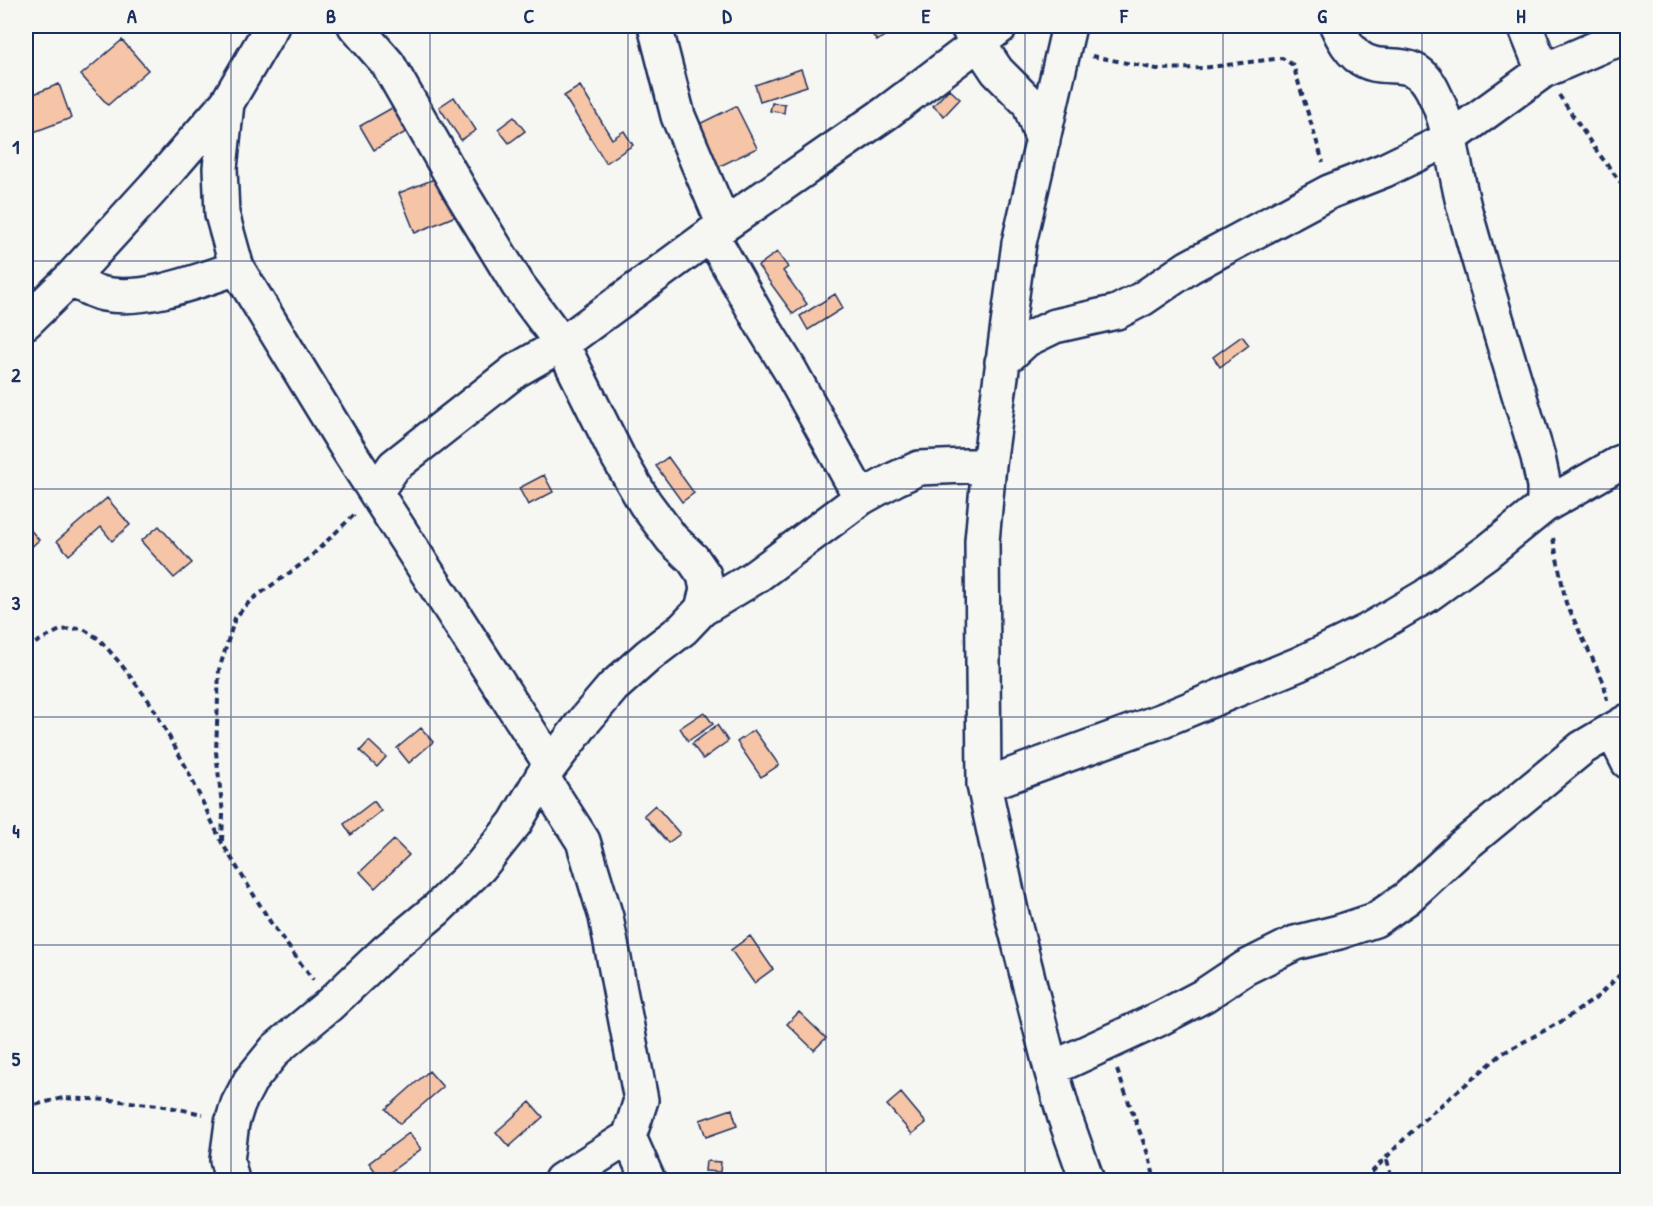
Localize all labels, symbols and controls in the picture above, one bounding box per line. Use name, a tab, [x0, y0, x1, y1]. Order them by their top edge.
text: A	[127, 2, 137, 29]
text: B	[326, 2, 336, 29]
text: C	[524, 2, 535, 29]
text: D	[722, 2, 732, 29]
text: E	[922, 2, 931, 29]
text: F	[1119, 2, 1129, 29]
text: G	[1317, 2, 1327, 29]
text: H	[1516, 2, 1526, 29]
text: 1	[12, 133, 20, 160]
text: 2	[11, 361, 21, 388]
text: 3	[12, 589, 21, 616]
text: 4	[12, 817, 20, 844]
text: 5	[12, 1045, 21, 1072]

